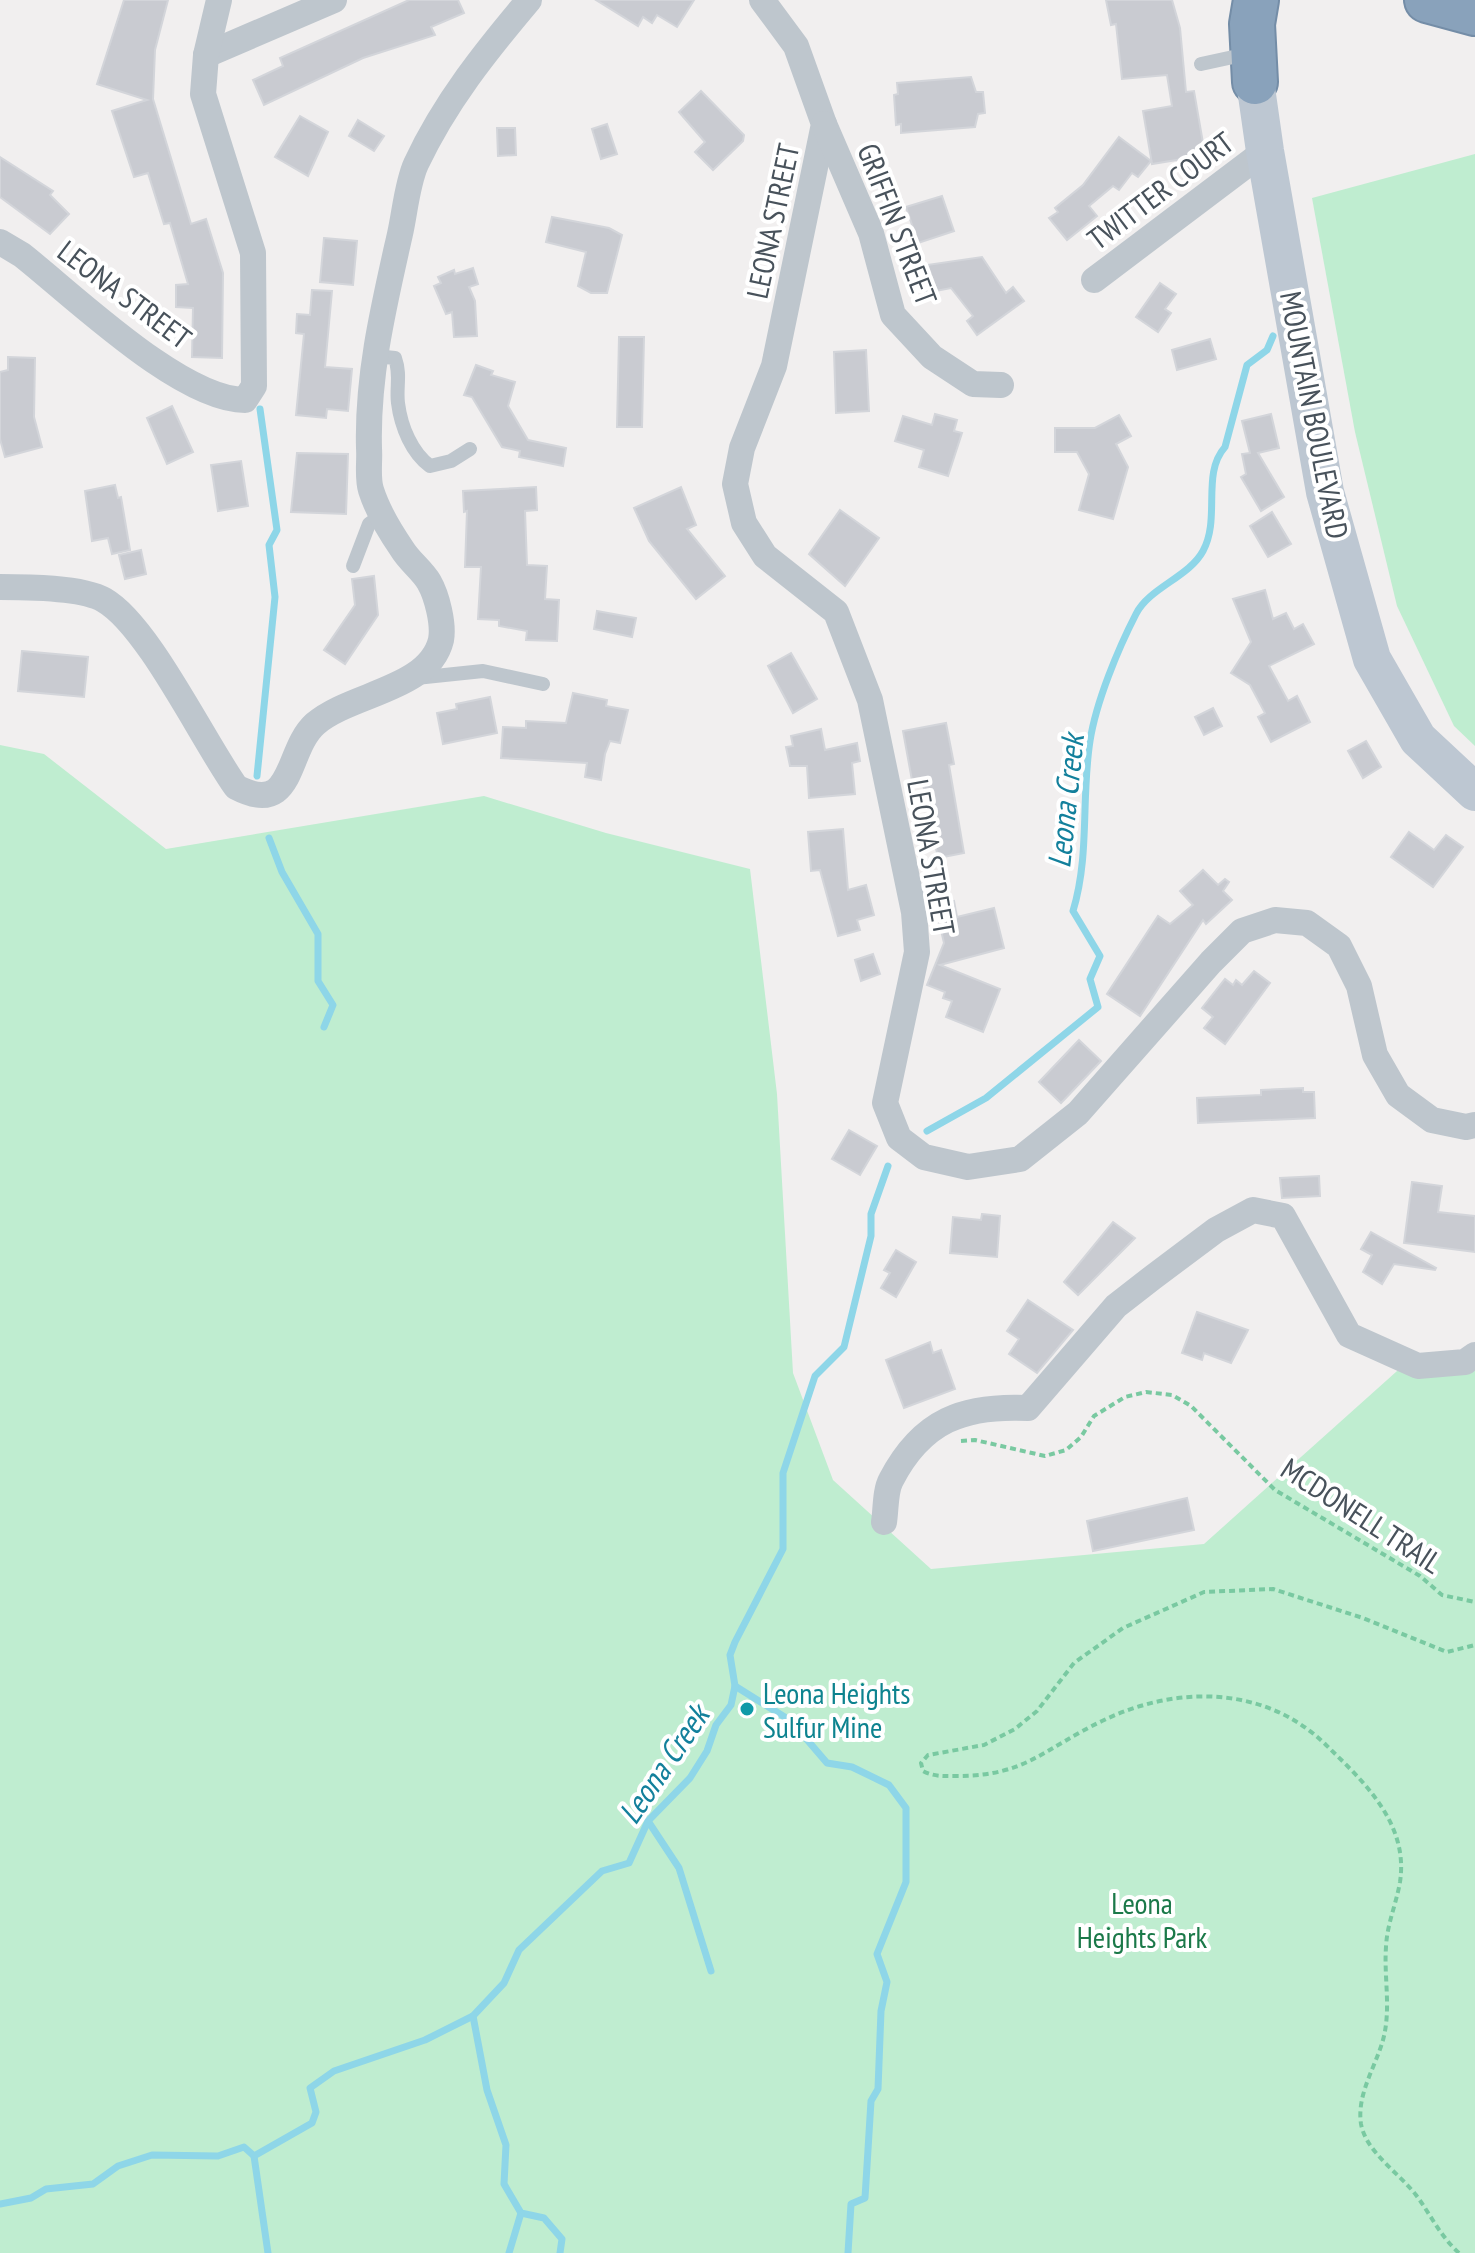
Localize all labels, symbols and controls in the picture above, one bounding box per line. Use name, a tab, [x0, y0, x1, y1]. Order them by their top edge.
street label: TWITTER COURT	[1079, 122, 1241, 258]
street label: GRIFFIN STREET	[849, 138, 947, 310]
street label: LEONA STREET	[737, 140, 807, 302]
street label: LEONA STREET	[50, 231, 200, 357]
street label: MOUNTAIN BOULEVARD	[1272, 288, 1358, 542]
water label: Leona Creek	[1037, 729, 1093, 870]
street label: LEONA STREET	[899, 776, 965, 938]
street label: MCDONELL TRAIL	[1274, 1448, 1450, 1582]
place label: Leona Heights Sulfur Mine	[763, 1673, 910, 1746]
water label: Leona Creek	[608, 1694, 720, 1831]
marker: Leona Heights Sulfur Mine	[738, 1700, 756, 1718]
park label: Leona Heights Park	[1077, 1883, 1208, 1956]

